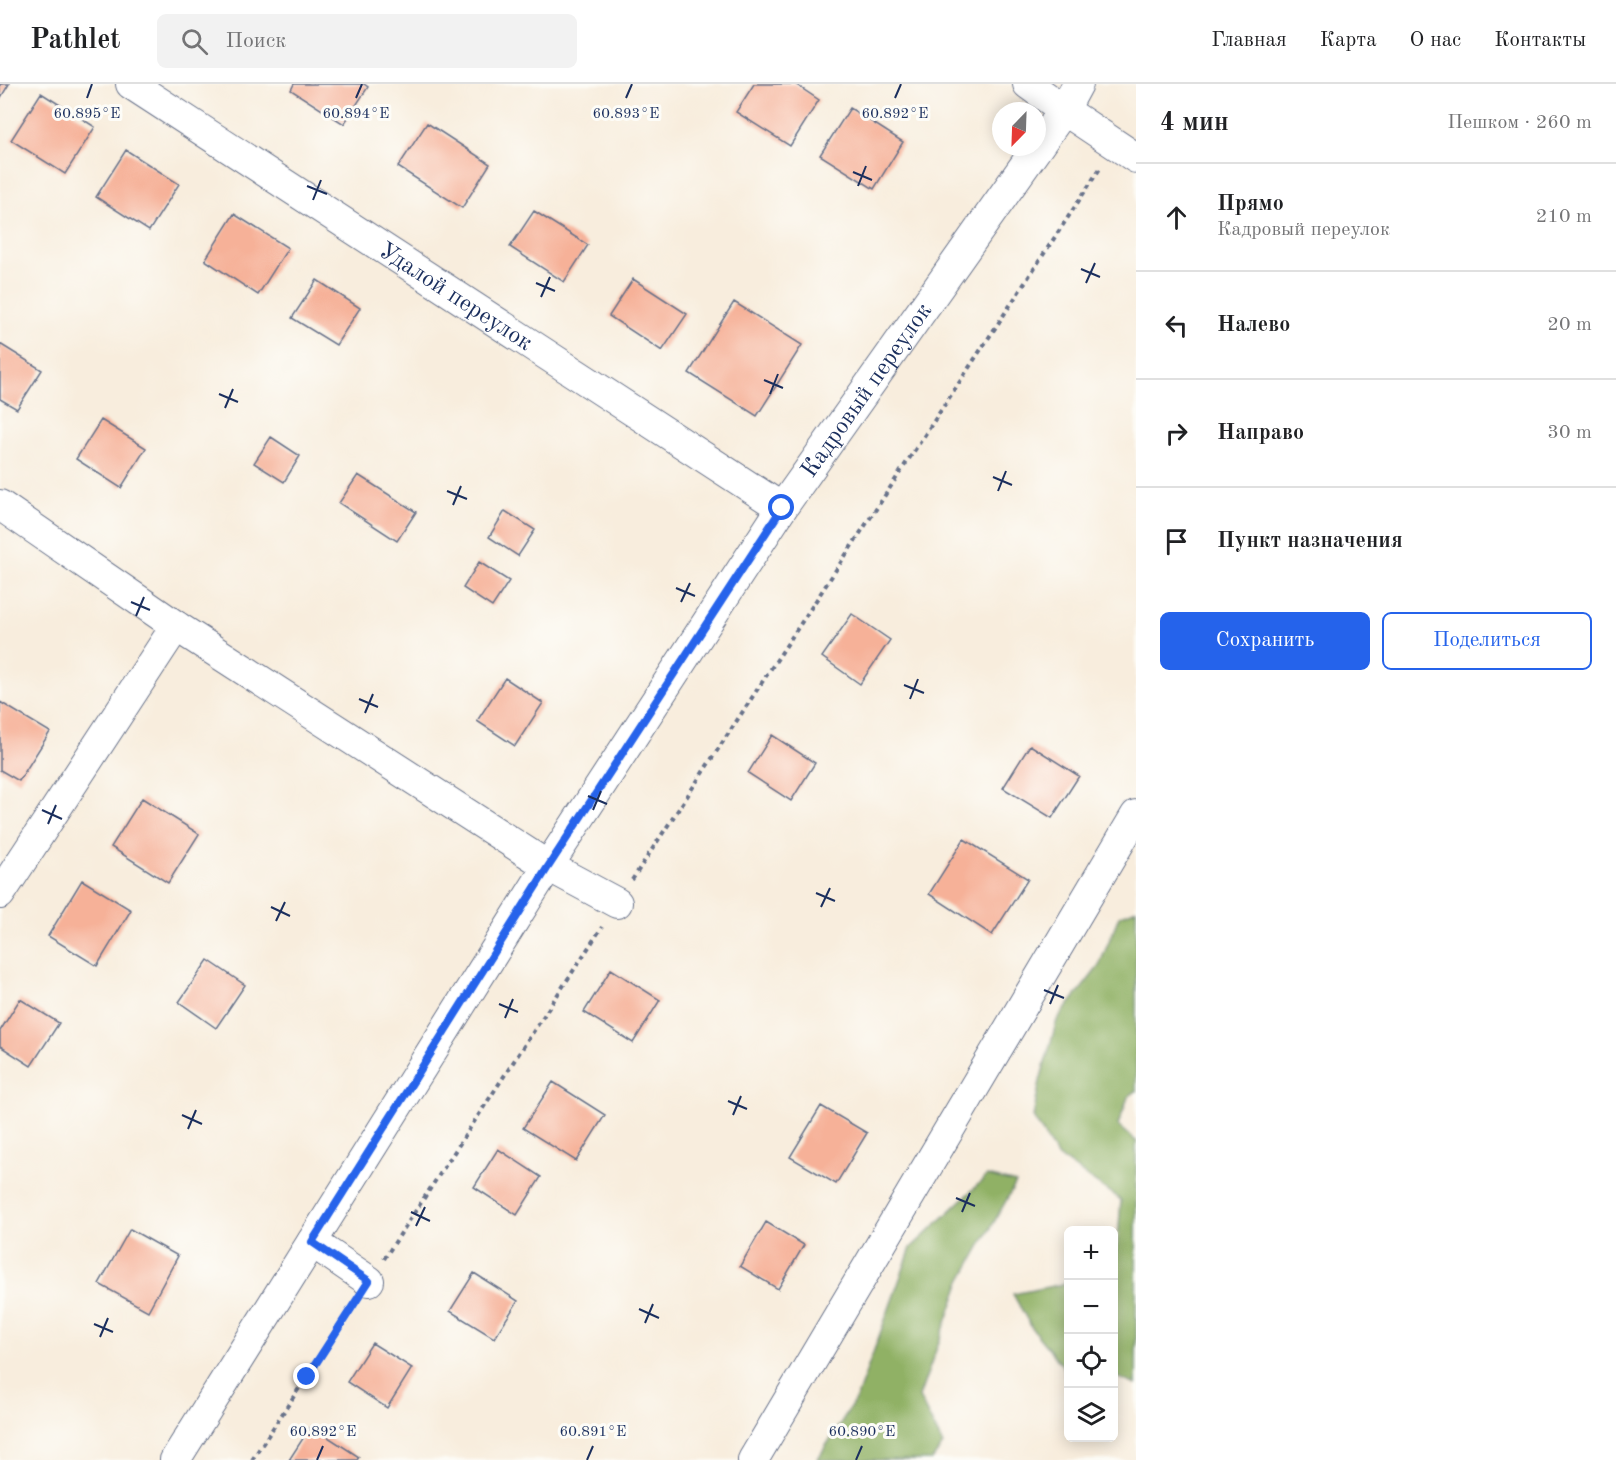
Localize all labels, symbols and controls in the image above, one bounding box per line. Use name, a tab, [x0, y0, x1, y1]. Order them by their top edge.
search box	[157, 14, 577, 68]
icon: search	[178, 25, 211, 58]
text: Pathlet	[30, 27, 121, 55]
text: Поиск	[226, 30, 286, 52]
text: Главная	[1211, 30, 1287, 51]
text: Карта	[1320, 30, 1377, 51]
text: О нас	[1410, 30, 1461, 51]
text: Контакты	[1494, 30, 1586, 51]
north arrow	[992, 102, 1046, 156]
text: 60.895°E	[54, 107, 120, 122]
text: 60.894°E	[323, 107, 389, 122]
text: 60.893°E	[593, 107, 659, 122]
text: 60.892°E	[862, 107, 928, 122]
text: 4 мин	[1160, 110, 1229, 136]
text: Пешком · 260 m	[1447, 113, 1592, 133]
text: Прямо	[1217, 193, 1284, 215]
icon: ahead	[1160, 201, 1193, 234]
text: 210 m	[1536, 207, 1592, 227]
text: Кадровый переулок	[1217, 220, 1390, 240]
street label: Удалой переулок	[374, 239, 536, 356]
street label: Кадровый переулок	[798, 299, 937, 483]
icon: left	[1160, 309, 1193, 342]
text: Налево	[1217, 314, 1290, 336]
text: 20 m	[1547, 315, 1592, 335]
icon: right	[1160, 417, 1193, 450]
text: Направо	[1217, 422, 1304, 444]
text: 30 m	[1547, 423, 1592, 443]
route start	[768, 494, 794, 520]
icon: arrive	[1160, 525, 1193, 558]
text: Пункт назначения	[1217, 530, 1403, 552]
button: Сохранить	[1160, 612, 1370, 670]
button: Поделиться	[1382, 612, 1592, 670]
map controls	[1064, 1226, 1118, 1442]
button: +	[1064, 1226, 1118, 1280]
button: −	[1064, 1280, 1118, 1334]
button: locate	[1064, 1334, 1118, 1388]
route end	[293, 1363, 319, 1389]
button: layers	[1064, 1388, 1118, 1442]
text: 60.892°E	[290, 1425, 356, 1440]
text: 60.891°E	[560, 1425, 626, 1440]
text: 60.890°E	[829, 1425, 895, 1440]

